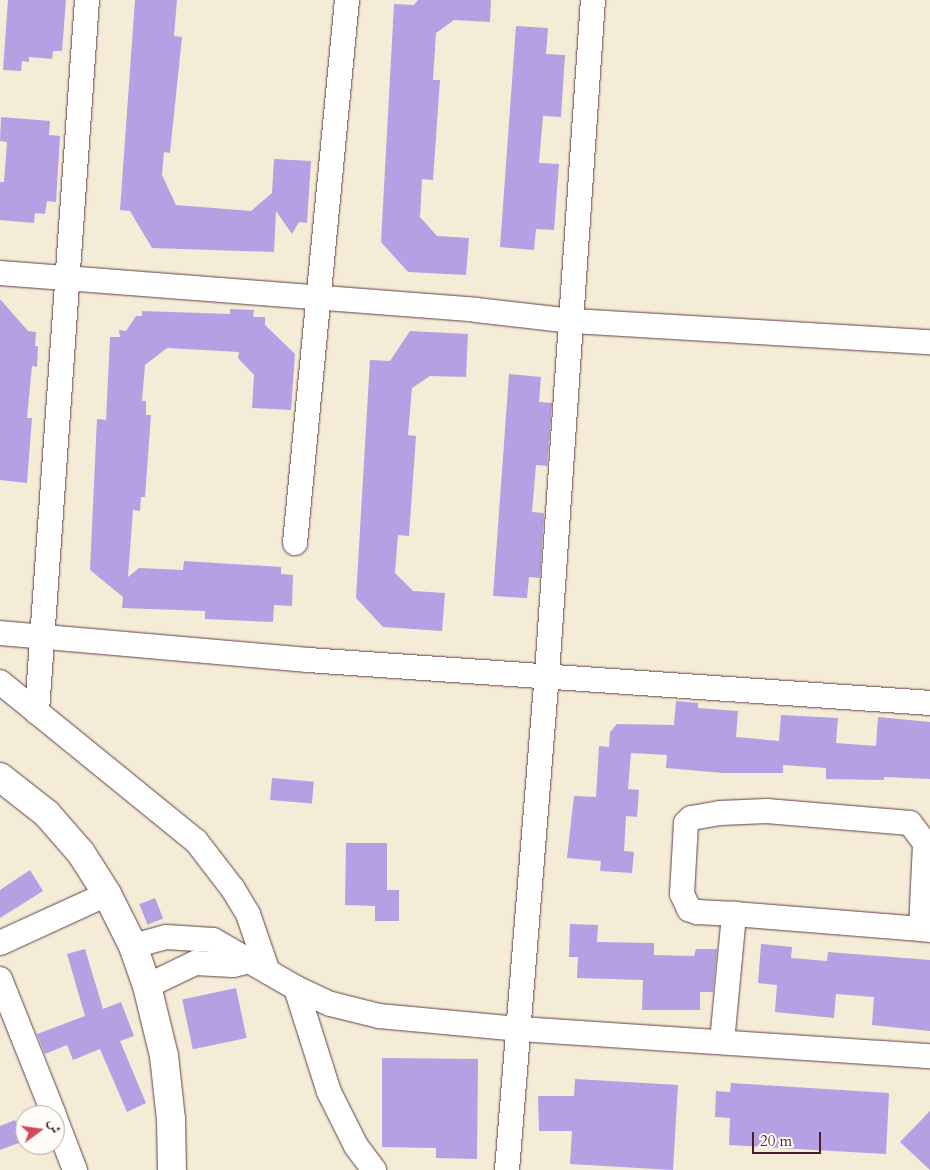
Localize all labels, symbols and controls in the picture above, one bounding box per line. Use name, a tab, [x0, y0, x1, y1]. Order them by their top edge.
north arrow	[15, 1105, 65, 1155]
text: ش	[43, 1117, 65, 1136]
scale bar	[755, 1122, 824, 1154]
text: 20 m	[760, 1131, 792, 1151]

